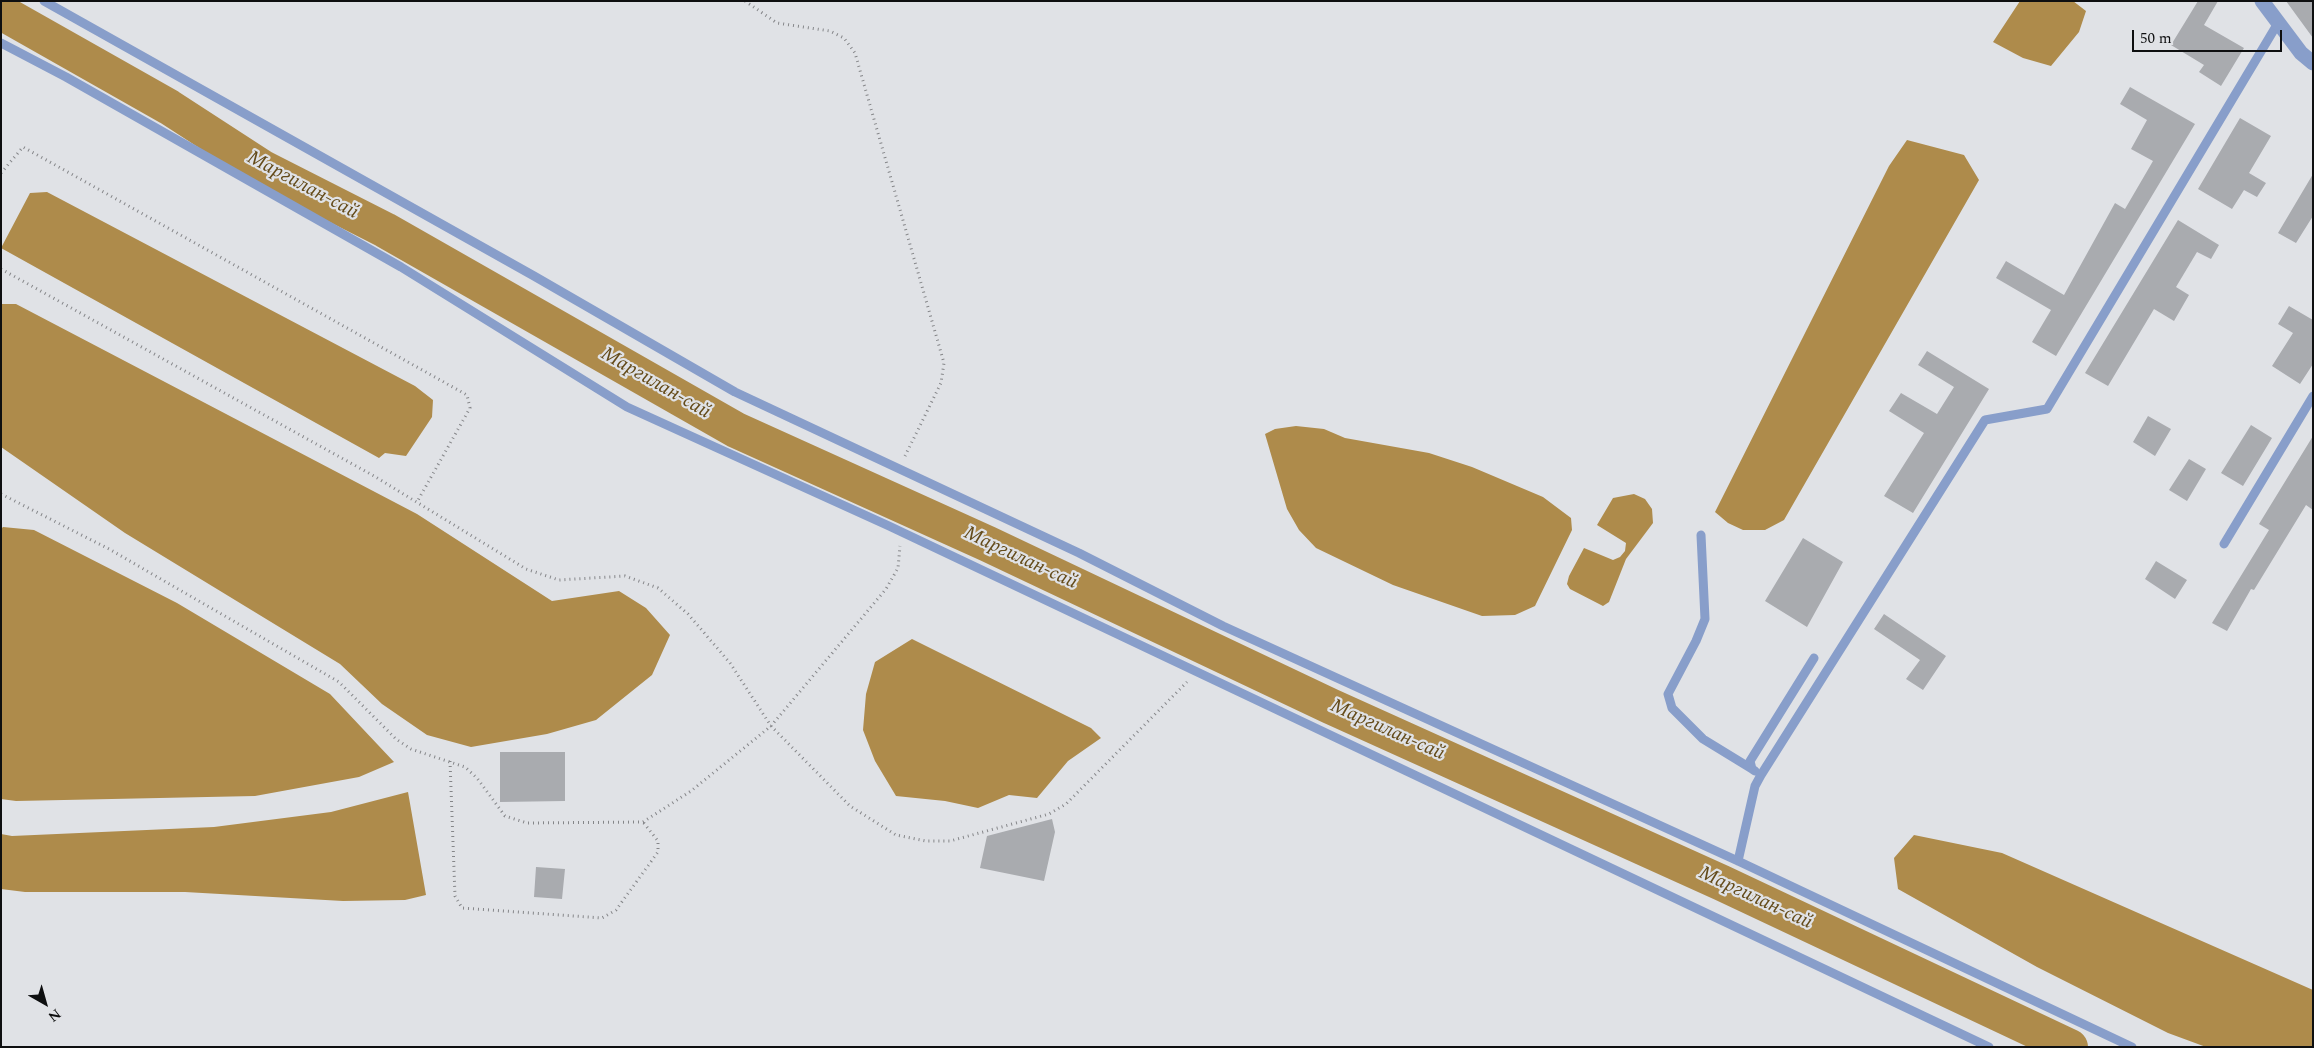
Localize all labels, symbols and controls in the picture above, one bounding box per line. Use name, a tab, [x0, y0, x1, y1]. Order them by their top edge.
scale bar	[2134, 20, 2284, 52]
text: 50 m	[2140, 27, 2172, 50]
water label: Маргилан-сай	[242, 147, 362, 225]
water label: Маргилан-сай	[596, 343, 714, 425]
water label: Маргилан-сай	[959, 522, 1081, 596]
water label: Маргилан-сай	[1326, 695, 1448, 767]
water label: Маргилан-сай	[1694, 862, 1816, 936]
north arrow	[20, 978, 70, 1028]
text: N	[44, 1003, 66, 1027]

